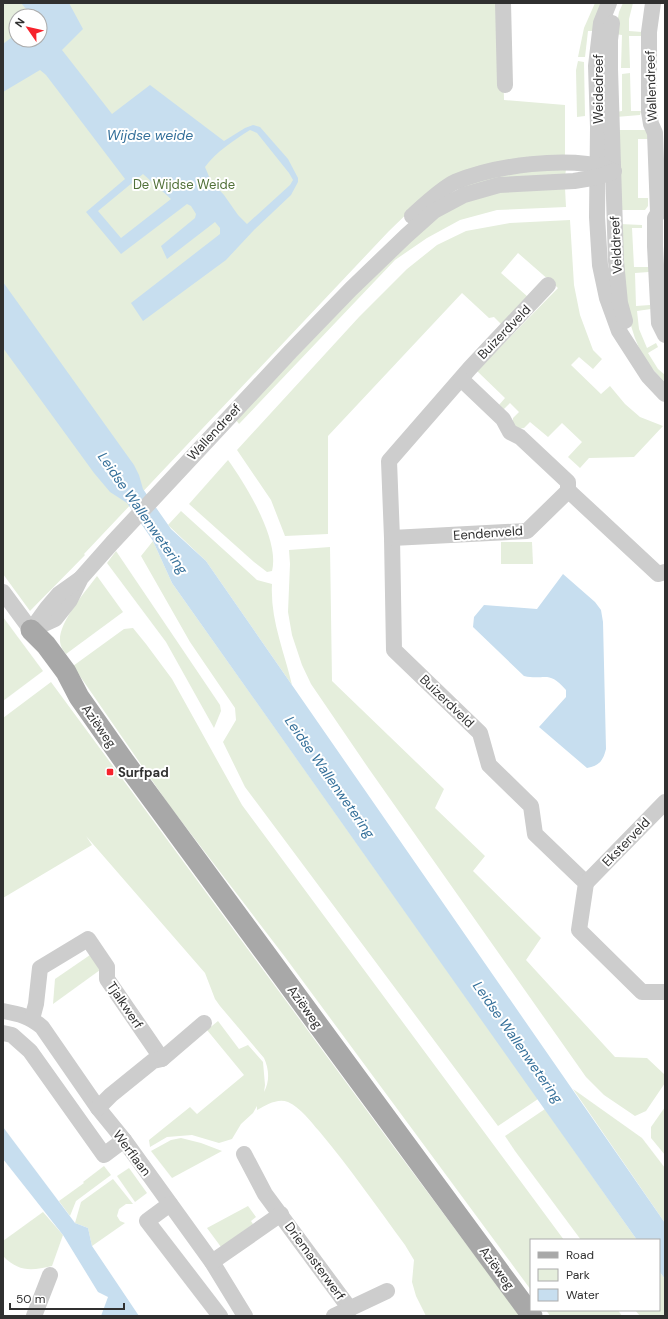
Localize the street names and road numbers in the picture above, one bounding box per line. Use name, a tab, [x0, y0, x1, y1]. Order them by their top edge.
street label: Wallendreef	[641, 49, 661, 122]
street label: Weidedreef	[590, 53, 607, 124]
street label: Velddreef	[606, 215, 626, 275]
street label: Buizerdveld	[474, 301, 534, 363]
street label: Wallendreef	[183, 400, 245, 464]
street label: Eendenveld	[452, 522, 524, 544]
street label: Buizerdveld	[416, 671, 478, 731]
street label: Aziëweg	[78, 701, 120, 751]
street label: Eksterveld	[598, 814, 654, 870]
street label: Tjalkwerf	[103, 978, 147, 1032]
street label: Aziëweg	[284, 982, 326, 1032]
street label: Werflaan	[109, 1127, 155, 1179]
street label: Driemasterwerf	[281, 1219, 349, 1304]
street label: Aziëweg	[476, 1243, 518, 1293]

